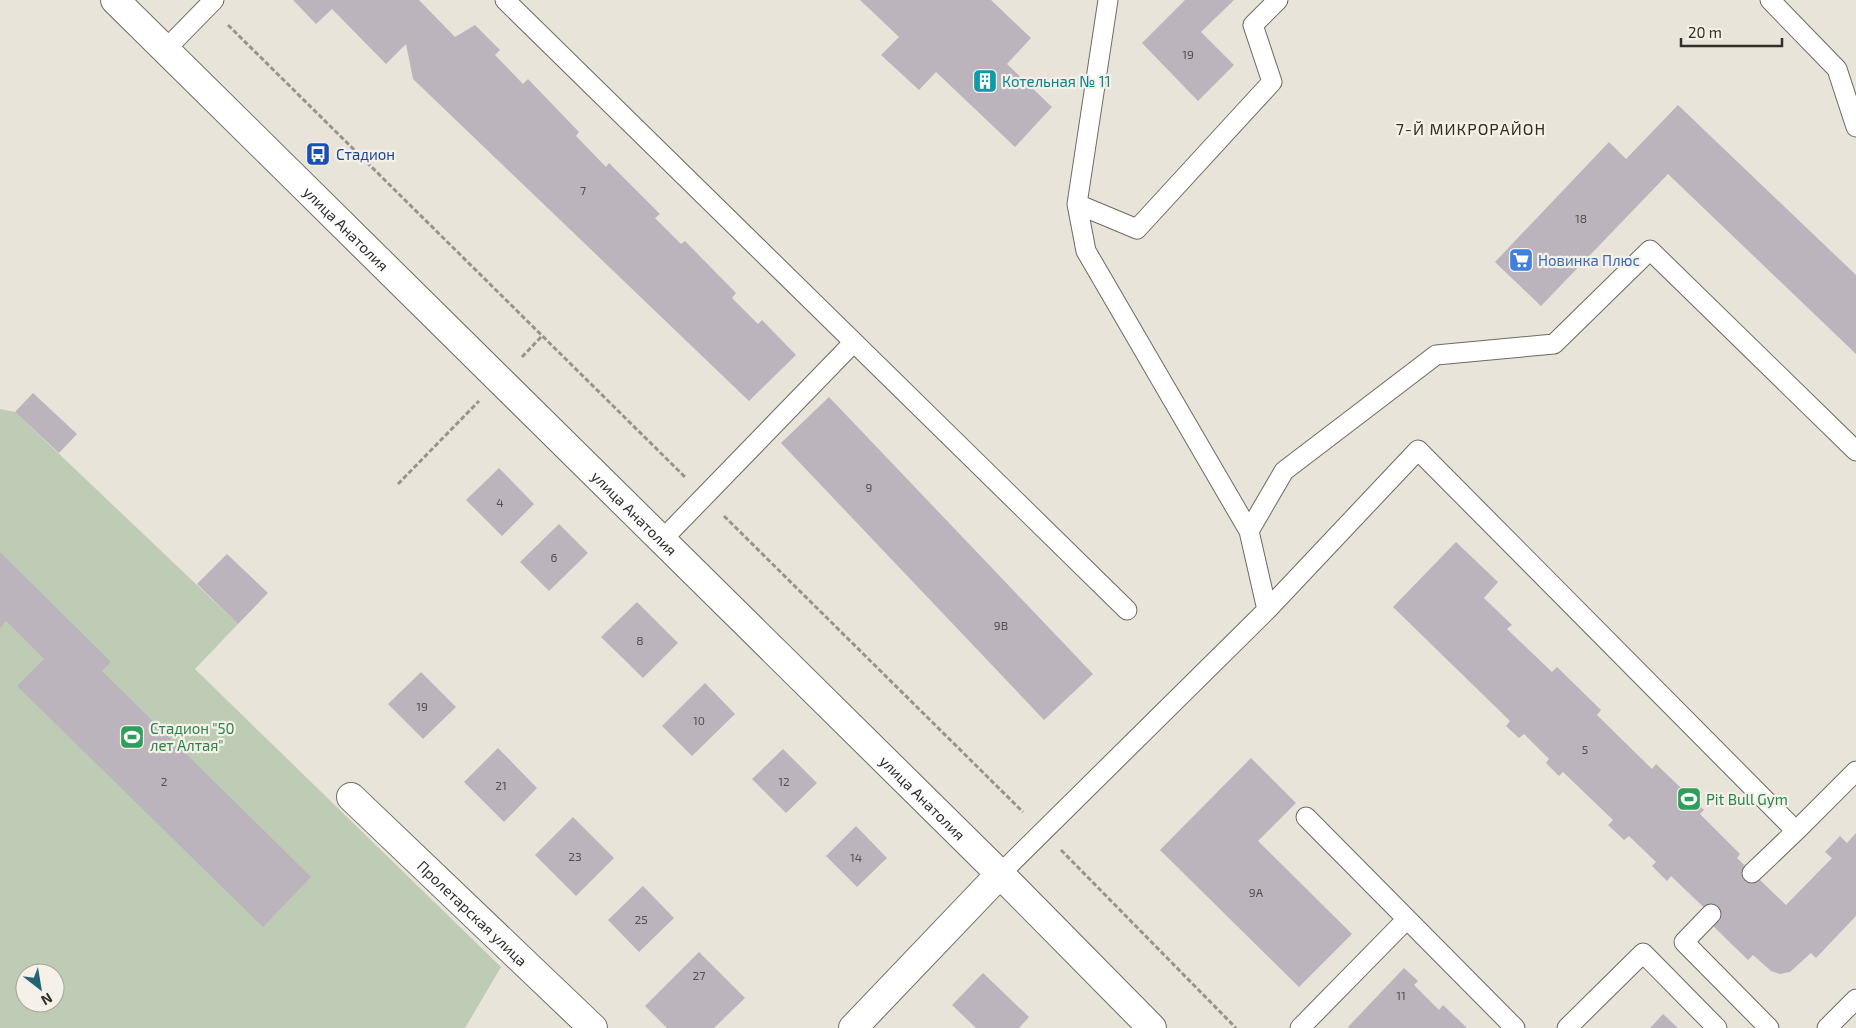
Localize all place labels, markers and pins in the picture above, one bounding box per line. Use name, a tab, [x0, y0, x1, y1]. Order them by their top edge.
building icon: Котельная № 11	[972, 68, 998, 94]
place label: Котельная № 11	[1002, 72, 1111, 90]
bus stop icon: Стадион	[305, 141, 331, 167]
place label: Стадион	[336, 145, 395, 163]
supermarket icon: Новинка Плюс	[1508, 247, 1534, 273]
place label: Новинка Плюс	[1538, 251, 1640, 269]
place label: Стадион "50 лет Алтая"	[150, 719, 235, 754]
sports icon: Стадион "50 лет Алтая"	[119, 724, 145, 750]
sports icon: Pit Bull Gym	[1676, 786, 1702, 812]
place label: Pit Bull Gym	[1706, 790, 1788, 808]

